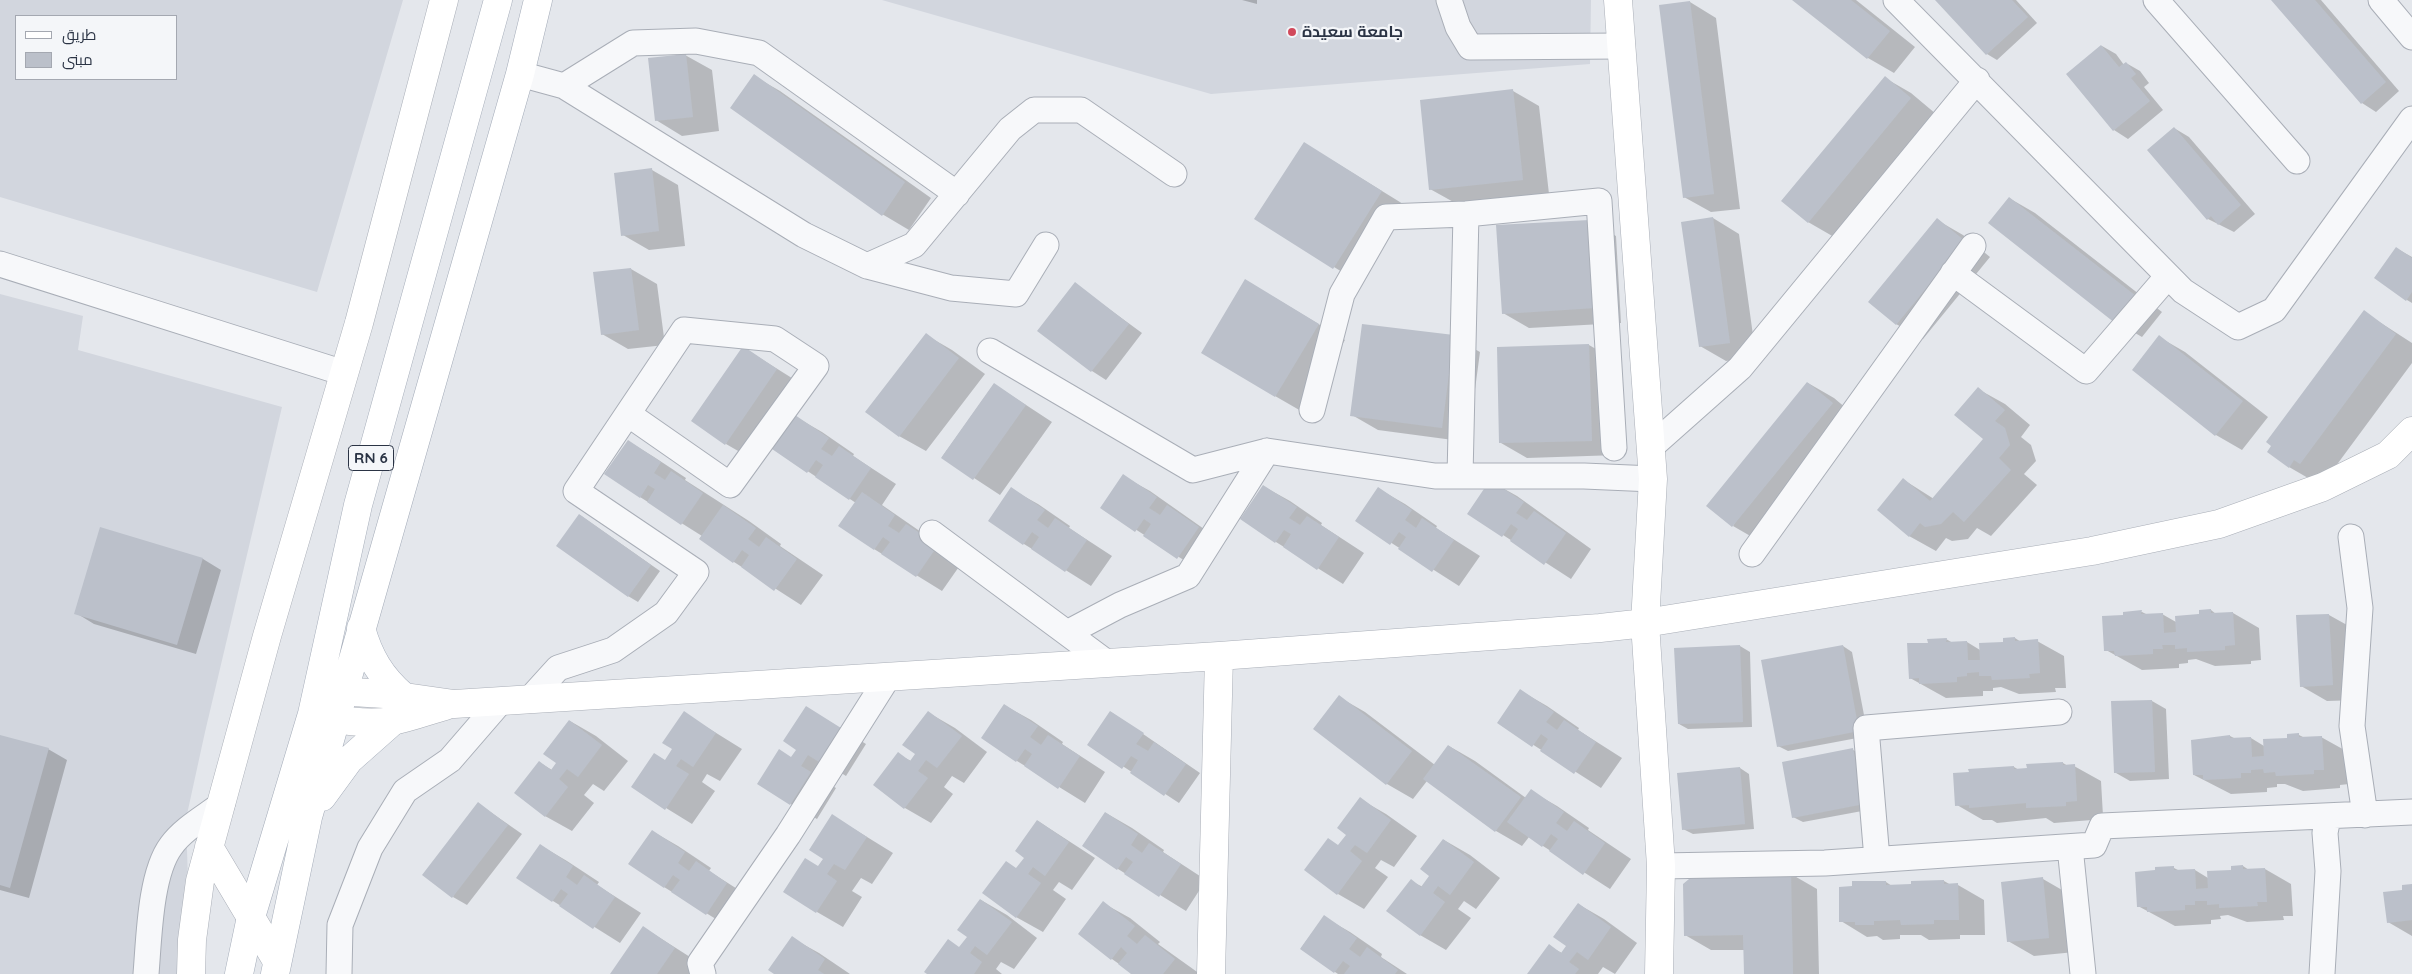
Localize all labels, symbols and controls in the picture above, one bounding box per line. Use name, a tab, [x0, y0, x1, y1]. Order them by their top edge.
legend	[15, 15, 178, 80]
place label: جامعة سعيدة	[1302, 22, 1403, 42]
text: طريق	[62, 25, 96, 44]
marker: جامعة سعيدة	[1286, 26, 1298, 38]
text: مبنى	[62, 50, 93, 69]
road number: RN 6	[348, 446, 394, 470]

